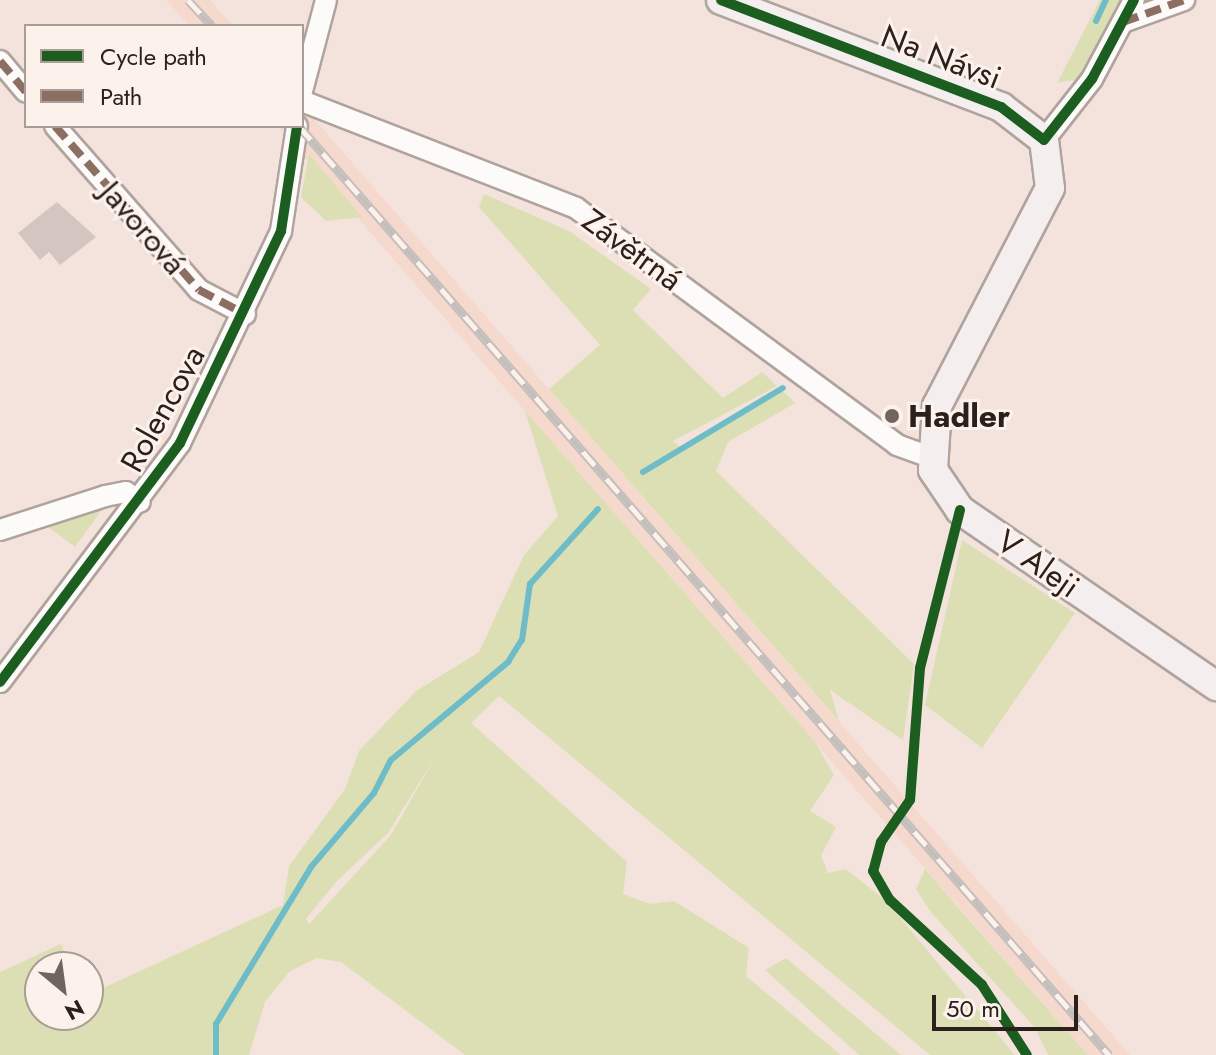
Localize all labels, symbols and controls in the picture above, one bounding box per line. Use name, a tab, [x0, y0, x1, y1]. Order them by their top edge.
street label: Na Návsi	[876, 17, 1006, 97]
legend	[24, 24, 304, 128]
text: Cycle path	[100, 39, 207, 74]
text: Path	[100, 79, 142, 114]
street label: Javorová	[92, 173, 194, 283]
street label: Závětrná	[575, 201, 689, 299]
street label: Rolencova	[113, 339, 213, 479]
place label: Hadler	[908, 397, 1010, 435]
marker: Hadler	[883, 407, 901, 425]
street label: V Aleji	[989, 522, 1087, 606]
north arrow	[24, 951, 104, 1031]
scale bar	[936, 979, 1082, 1029]
text: 50 m	[946, 991, 1000, 1026]
text: N	[59, 992, 90, 1028]

